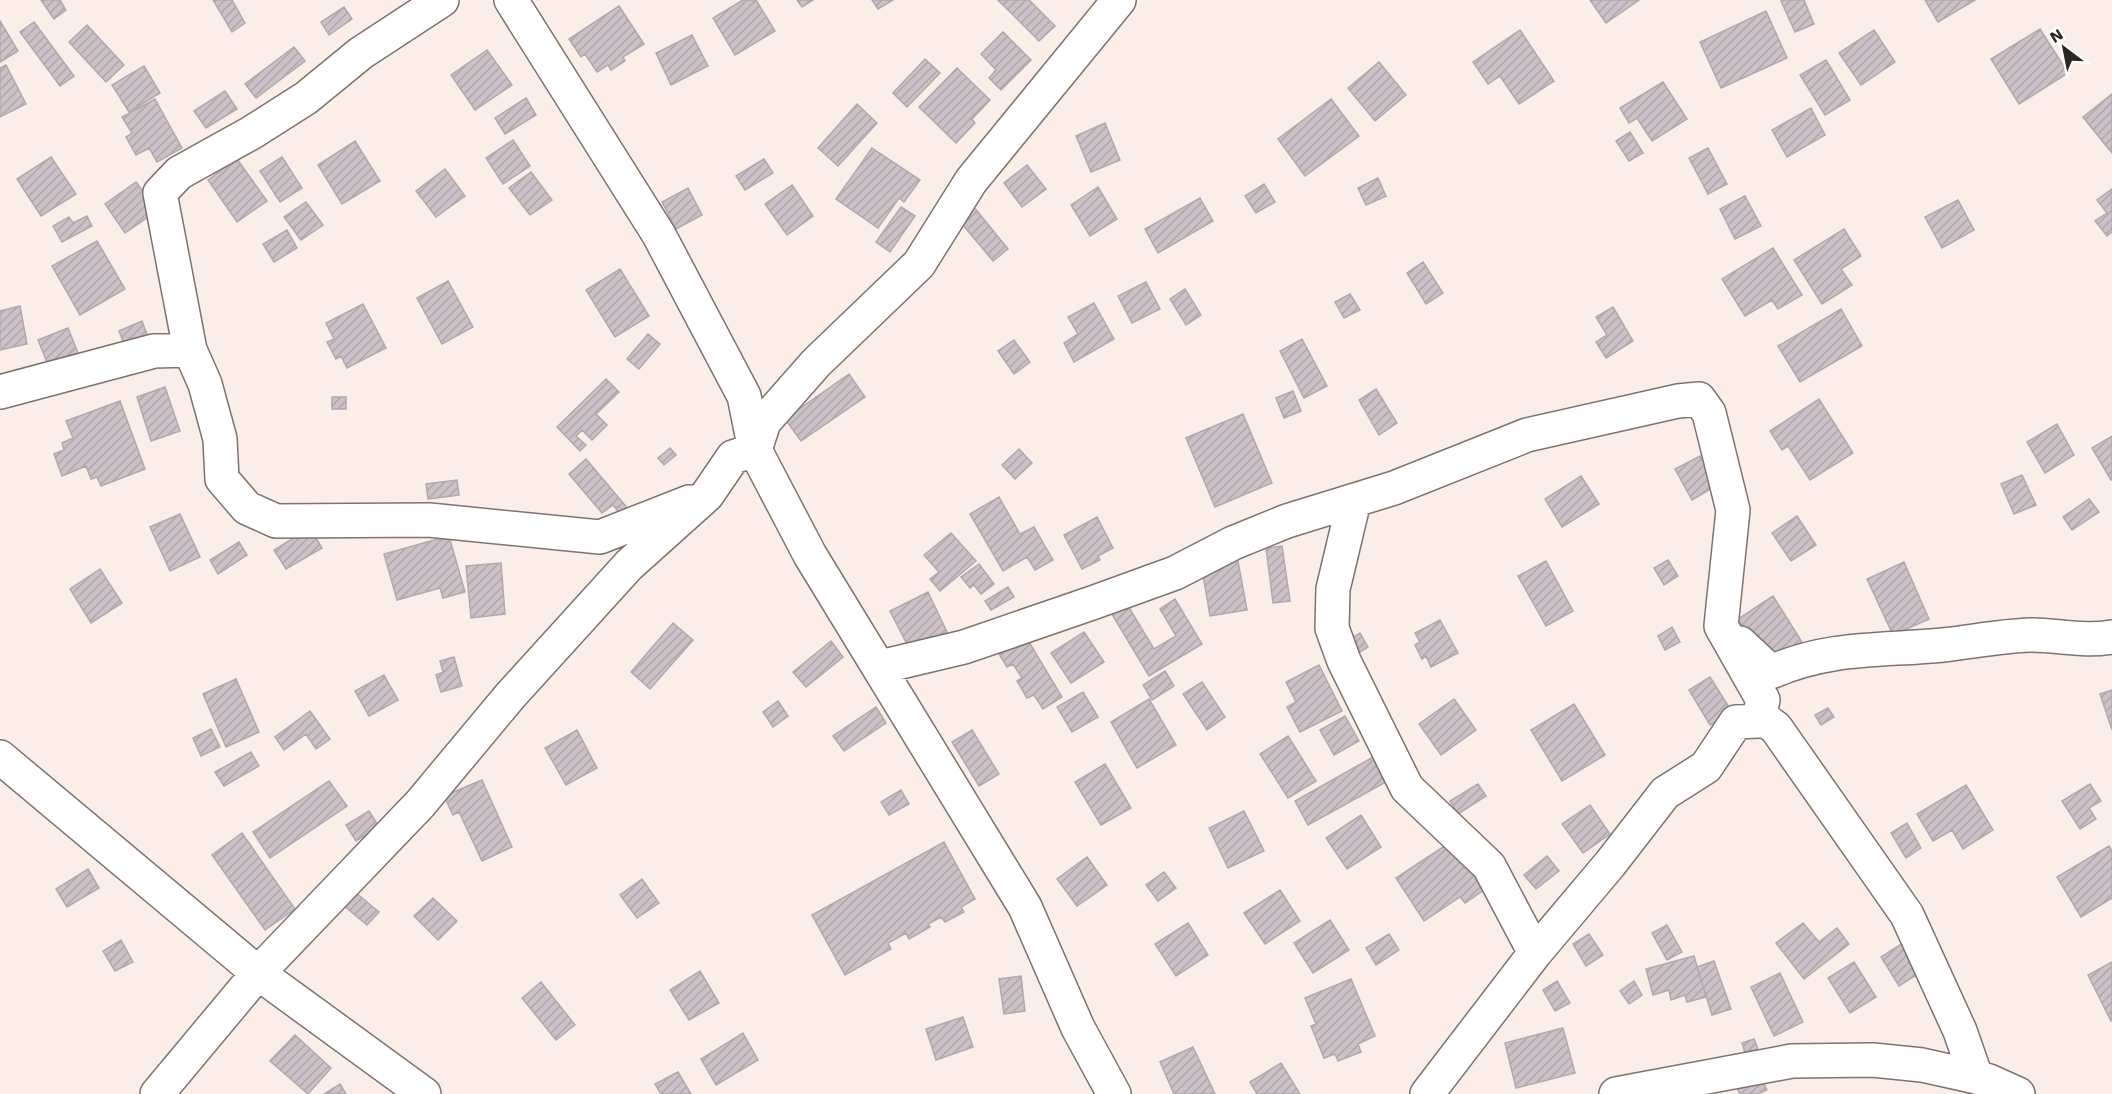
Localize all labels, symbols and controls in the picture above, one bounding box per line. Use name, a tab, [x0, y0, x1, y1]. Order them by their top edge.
north arrow	[2034, 18, 2094, 78]
text: N	[2046, 25, 2066, 47]

